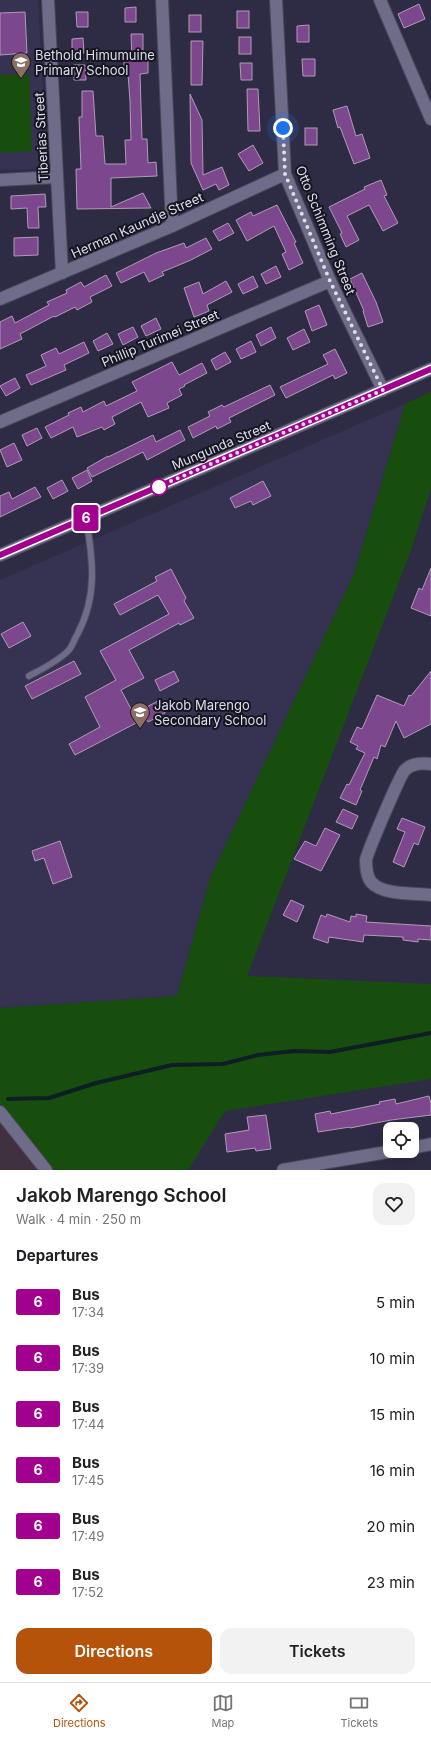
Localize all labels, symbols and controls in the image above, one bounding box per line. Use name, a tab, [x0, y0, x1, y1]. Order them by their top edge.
place label: Bethold Himumuine Primary School	[35, 47, 155, 78]
school or university icon: Bethold Himumuine Primary School	[10, 51, 32, 79]
street label: Tiberias Street	[31, 92, 51, 182]
your location	[273, 118, 293, 138]
street label: Otto Schimming Street	[293, 163, 359, 297]
street label: Herman Kaundje Street	[69, 189, 205, 261]
street label: Phillip Turimei Street	[99, 306, 221, 370]
street label: Mungunda Street	[169, 417, 273, 473]
unlabelled marker	[150, 478, 168, 496]
line badge: 6	[73, 505, 99, 531]
text: 6	[81, 509, 91, 526]
place label: Jakob Marengo Secondary School	[154, 697, 266, 728]
school or university icon: Jakob Marengo Secondary School	[129, 701, 151, 729]
map controls	[383, 1122, 419, 1158]
button: locate	[383, 1122, 419, 1158]
button: heart	[373, 1183, 415, 1225]
text: Jakob Marengo School	[16, 1184, 226, 1207]
text: Walk · 4 min · 250 m	[16, 1211, 141, 1227]
text: Departures	[16, 1246, 98, 1265]
text: Bus	[72, 1285, 100, 1304]
text: 6	[33, 1293, 43, 1310]
text: 5 min	[376, 1293, 415, 1312]
text: 17:34	[72, 1304, 104, 1320]
text: Bus	[72, 1341, 100, 1360]
text: 6	[33, 1349, 43, 1366]
text: 10 min	[370, 1349, 415, 1368]
text: 17:39	[72, 1360, 104, 1376]
text: Bus	[72, 1397, 100, 1416]
text: 6	[33, 1405, 43, 1422]
text: 15 min	[370, 1405, 415, 1424]
text: 17:44	[72, 1416, 105, 1432]
text: Bus	[72, 1453, 100, 1472]
text: 6	[33, 1461, 43, 1478]
text: 16 min	[370, 1461, 415, 1480]
text: 17:45	[72, 1472, 104, 1488]
text: Bus	[72, 1509, 100, 1528]
text: 6	[33, 1517, 43, 1534]
text: 20 min	[367, 1517, 415, 1536]
text: 17:49	[72, 1528, 104, 1544]
text: Bus	[72, 1565, 100, 1584]
text: 6	[33, 1573, 43, 1590]
text: 23 min	[367, 1573, 415, 1592]
text: 17:52	[72, 1584, 104, 1600]
button: Directions	[16, 1628, 212, 1674]
button: Tickets	[220, 1628, 415, 1674]
tab: Directions	[53, 1692, 105, 1730]
tab: Map	[211, 1692, 234, 1730]
tab: Tickets	[340, 1692, 378, 1730]

